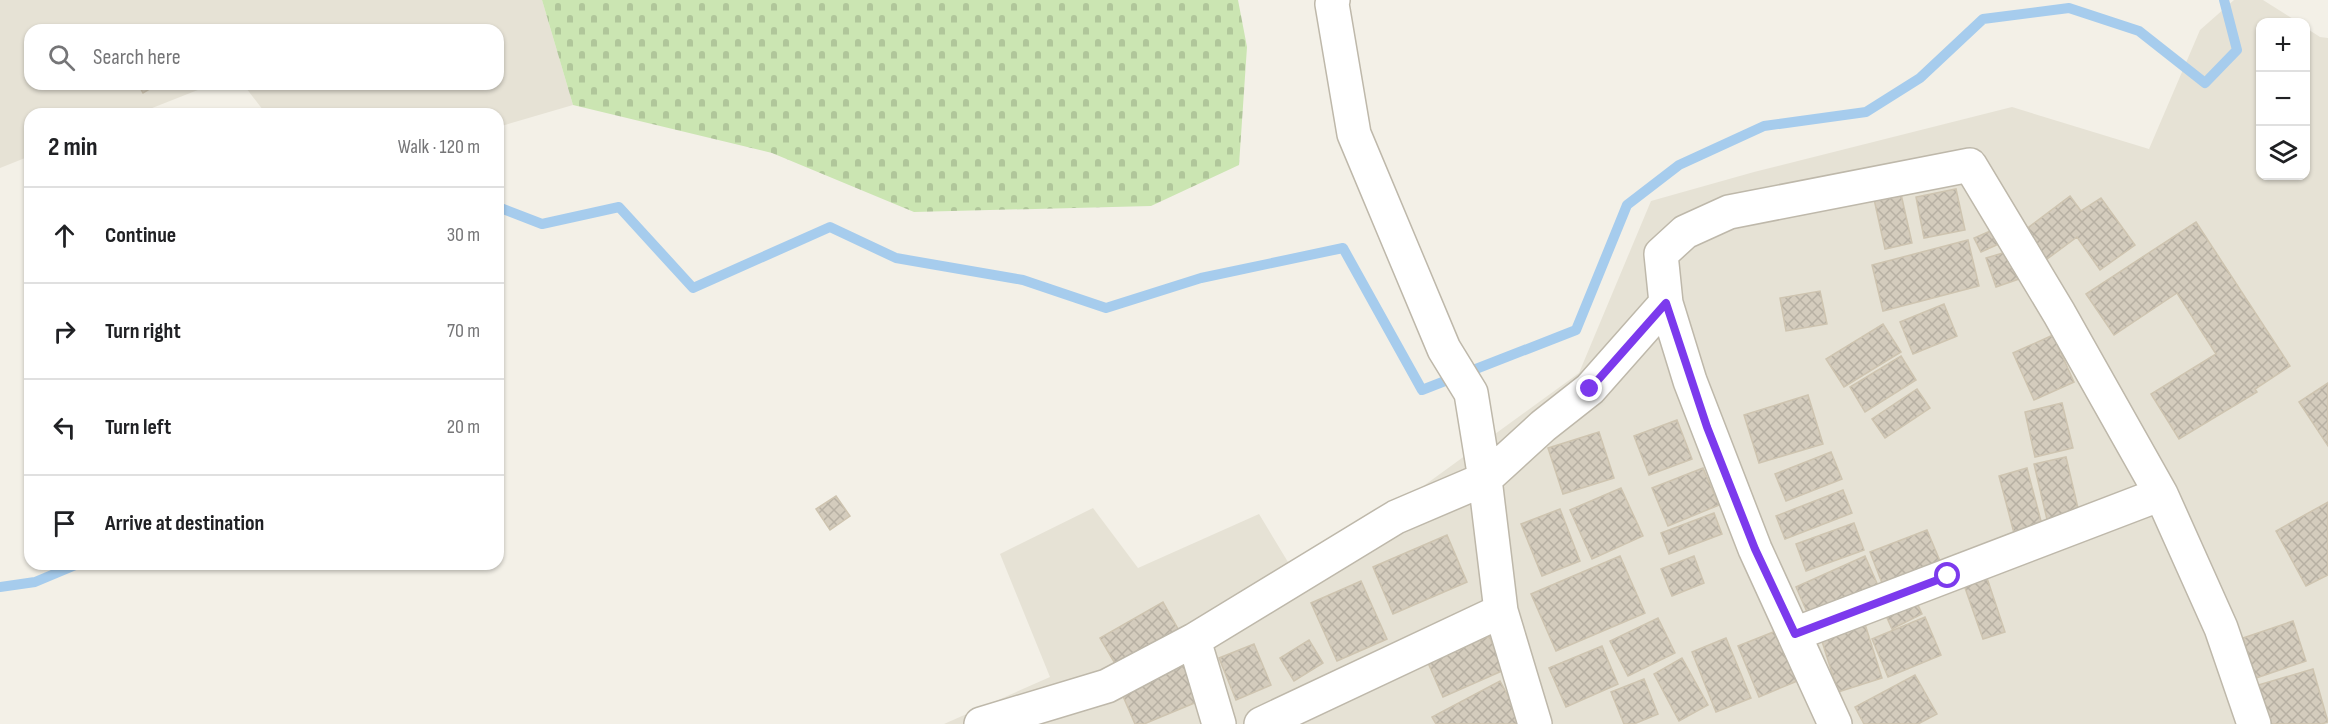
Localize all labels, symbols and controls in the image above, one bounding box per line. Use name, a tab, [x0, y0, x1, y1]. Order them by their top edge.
map controls	[2256, 18, 2310, 180]
button: +	[2256, 18, 2310, 72]
search box	[24, 24, 504, 90]
icon: search	[45, 41, 78, 74]
text: Search here	[93, 44, 180, 71]
button: −	[2256, 72, 2310, 126]
button: layers	[2256, 126, 2310, 180]
text: 2 min	[48, 132, 98, 163]
text: Walk · 120 m	[398, 135, 480, 159]
icon: ahead	[48, 219, 81, 252]
text: Continue	[105, 222, 176, 249]
text: 30 m	[447, 223, 480, 247]
icon: right	[48, 315, 81, 348]
text: Turn right	[105, 318, 181, 345]
text: 70 m	[447, 319, 480, 343]
route end	[1576, 375, 1602, 401]
icon: left	[48, 411, 81, 444]
text: Turn left	[105, 414, 171, 441]
text: 20 m	[447, 415, 480, 439]
icon: arrive	[48, 507, 81, 540]
text: Arrive at destination	[105, 510, 264, 537]
route start	[1934, 562, 1960, 588]

